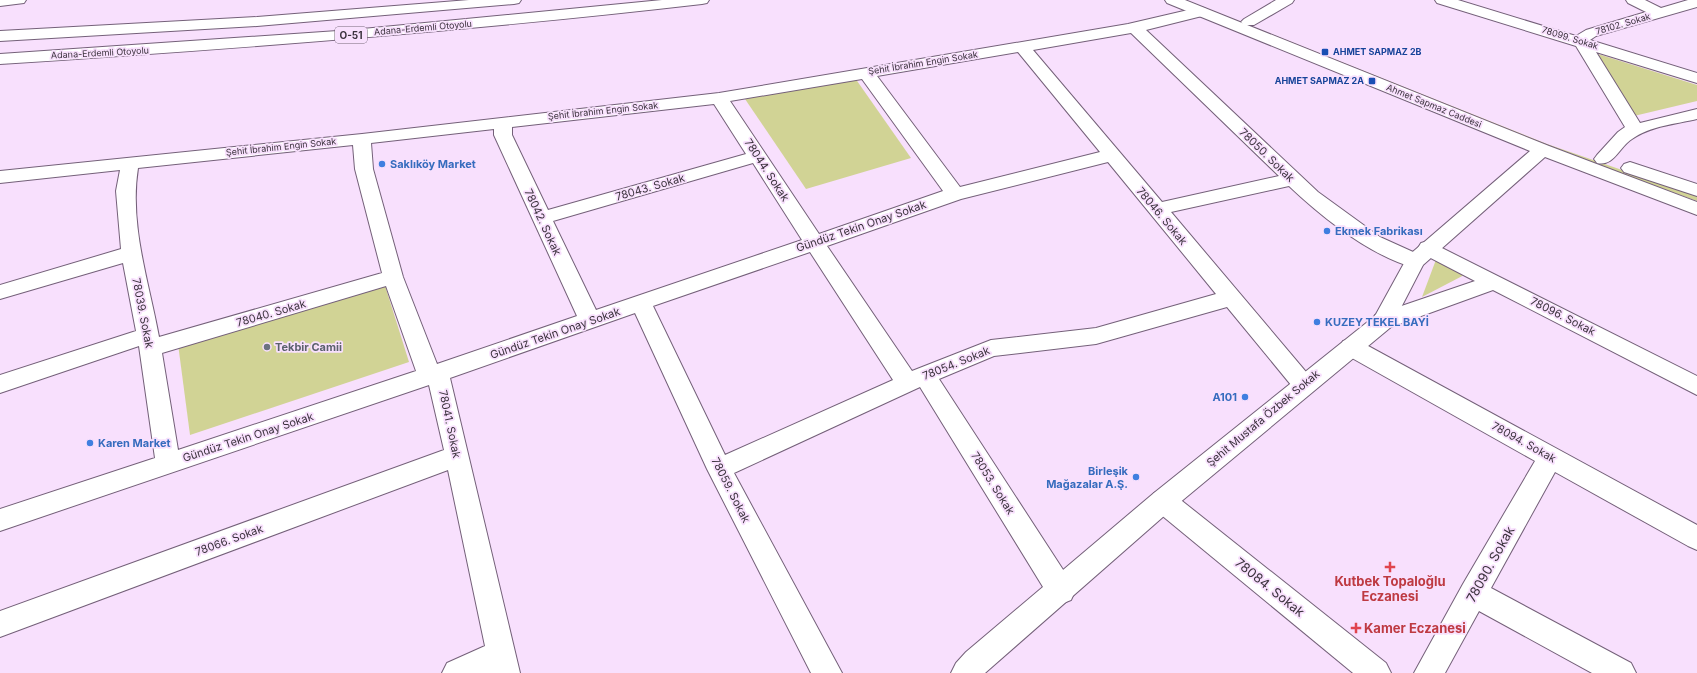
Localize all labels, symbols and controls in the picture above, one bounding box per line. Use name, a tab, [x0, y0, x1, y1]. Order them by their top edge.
street label: 78102. Sokak	[1594, 10, 1652, 37]
street label: Adana-Erdemli Otoyolu	[374, 18, 472, 37]
street label: 78099. Sokak	[1541, 24, 1600, 51]
road number: O-51	[335, 27, 367, 43]
street label: Adana-Erdemli Otoyolu	[51, 44, 149, 61]
place label: AHMET SAPMAZ 2B	[1333, 46, 1422, 57]
marker: AHMET SAPMAZ 2B	[1320, 47, 1330, 57]
street label: Şehit İbrahim Engin Sokak	[867, 48, 978, 77]
place label: AHMET SAPMAZ 2A	[1275, 75, 1364, 86]
marker: AHMET SAPMAZ 2A	[1367, 76, 1377, 86]
street label: Ahmet Sapmaz Caddesi	[1385, 81, 1483, 130]
street label: Şehit İbrahim Engin Sokak	[547, 99, 659, 122]
street label: 78050. Sokak	[1236, 125, 1298, 185]
street label: Şehit İbrahim Engin Sokak	[225, 135, 337, 158]
street label: 78044. Sokak	[742, 136, 792, 204]
place label: Saklıköy Market	[390, 157, 476, 171]
marker: Saklıköy Market	[377, 159, 387, 169]
street label: 78043. Sokak	[614, 170, 686, 204]
street label: 78046. Sokak	[1134, 184, 1190, 248]
street label: 78042. Sokak	[521, 187, 565, 257]
street label: Gündüz Tekin Onay Sokak	[794, 197, 928, 255]
place label: Ekmek Fabrikası	[1335, 224, 1423, 238]
marker: Ekmek Fabrikası	[1322, 226, 1332, 236]
street label: 78039. Sokak	[129, 277, 157, 349]
street label: 78096. Sokak	[1528, 294, 1598, 338]
street label: 78040. Sokak	[235, 296, 307, 330]
street label: Gündüz Tekin Onay Sokak	[488, 304, 622, 362]
place label: KUZEY TEKEL BAYİ	[1325, 315, 1429, 329]
marker: KUZEY TEKEL BAYİ	[1312, 317, 1322, 327]
place label: Tekbir Camii	[275, 340, 342, 354]
marker: Tekbir Camii	[262, 342, 272, 352]
street label: 78054. Sokak	[920, 343, 992, 383]
street label: Şehit Mustafa Özbek Sokak	[1204, 367, 1322, 469]
street label: 78041. Sokak	[436, 389, 464, 459]
place label: A101	[1212, 390, 1237, 404]
marker: A101	[1240, 392, 1250, 402]
street label: Gündüz Tekin Onay Sokak	[181, 409, 315, 465]
street label: 78094. Sokak	[1489, 419, 1559, 465]
place label: Karen Market	[98, 436, 171, 450]
marker: Karen Market	[85, 438, 95, 448]
street label: 78053. Sokak	[968, 449, 1018, 517]
street label: 78059. Sokak	[709, 455, 753, 525]
place label: Birleşik Mağazalar A.Ş.	[1046, 464, 1129, 491]
marker: Birleşik Mağazalar A.Ş.	[1131, 472, 1141, 482]
street label: 78066. Sokak	[193, 521, 265, 559]
street label: 78090. Sokak	[1463, 523, 1517, 605]
street label: 78084. Sokak	[1232, 554, 1308, 620]
marker: Kutbek Topaloğlu Eczanesi	[1385, 562, 1395, 572]
place label: Kutbek Topaloğlu Eczanesi	[1334, 573, 1446, 604]
place label: Kamer Eczanesi	[1364, 620, 1466, 636]
marker: Kamer Eczanesi	[1351, 623, 1361, 633]

